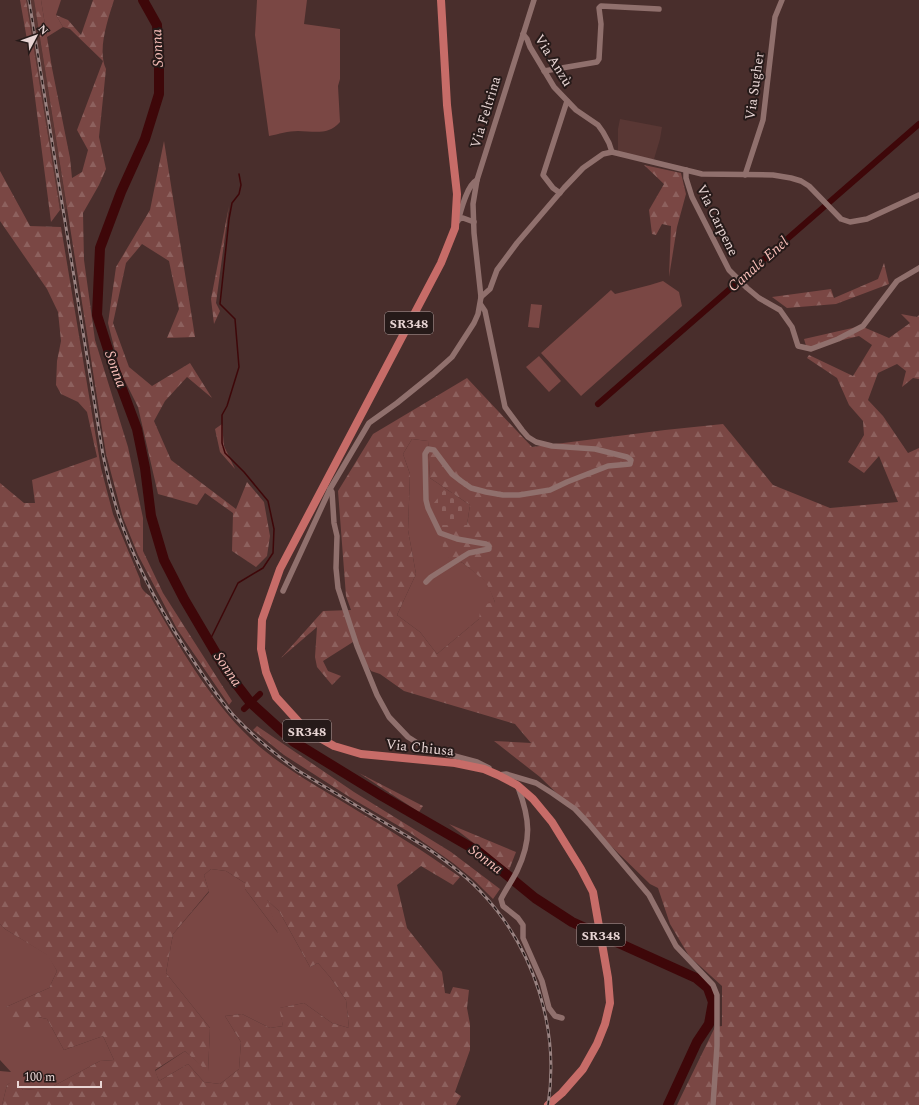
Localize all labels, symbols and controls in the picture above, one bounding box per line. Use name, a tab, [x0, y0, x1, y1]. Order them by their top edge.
north arrow	[16, 16, 56, 56]
text: N	[34, 21, 53, 39]
water label: Sonna	[145, 28, 170, 68]
street label: Via Anzù	[529, 30, 578, 91]
street label: Via Sugher	[739, 50, 770, 121]
street label: Via Feltrina	[465, 73, 506, 151]
street label: Via Carpene	[691, 181, 744, 260]
water label: Canale Enel	[723, 231, 794, 298]
road number: SR348	[385, 312, 433, 334]
water label: Sonna	[98, 347, 133, 391]
water label: Sonna	[207, 647, 248, 692]
road number: SR348	[283, 720, 331, 742]
street label: Via Chiusa	[385, 733, 455, 762]
water label: Sonna	[464, 839, 508, 880]
road number: SR348	[577, 924, 625, 946]
scale bar	[18, 1063, 101, 1089]
text: 100 m	[24, 1068, 55, 1087]

